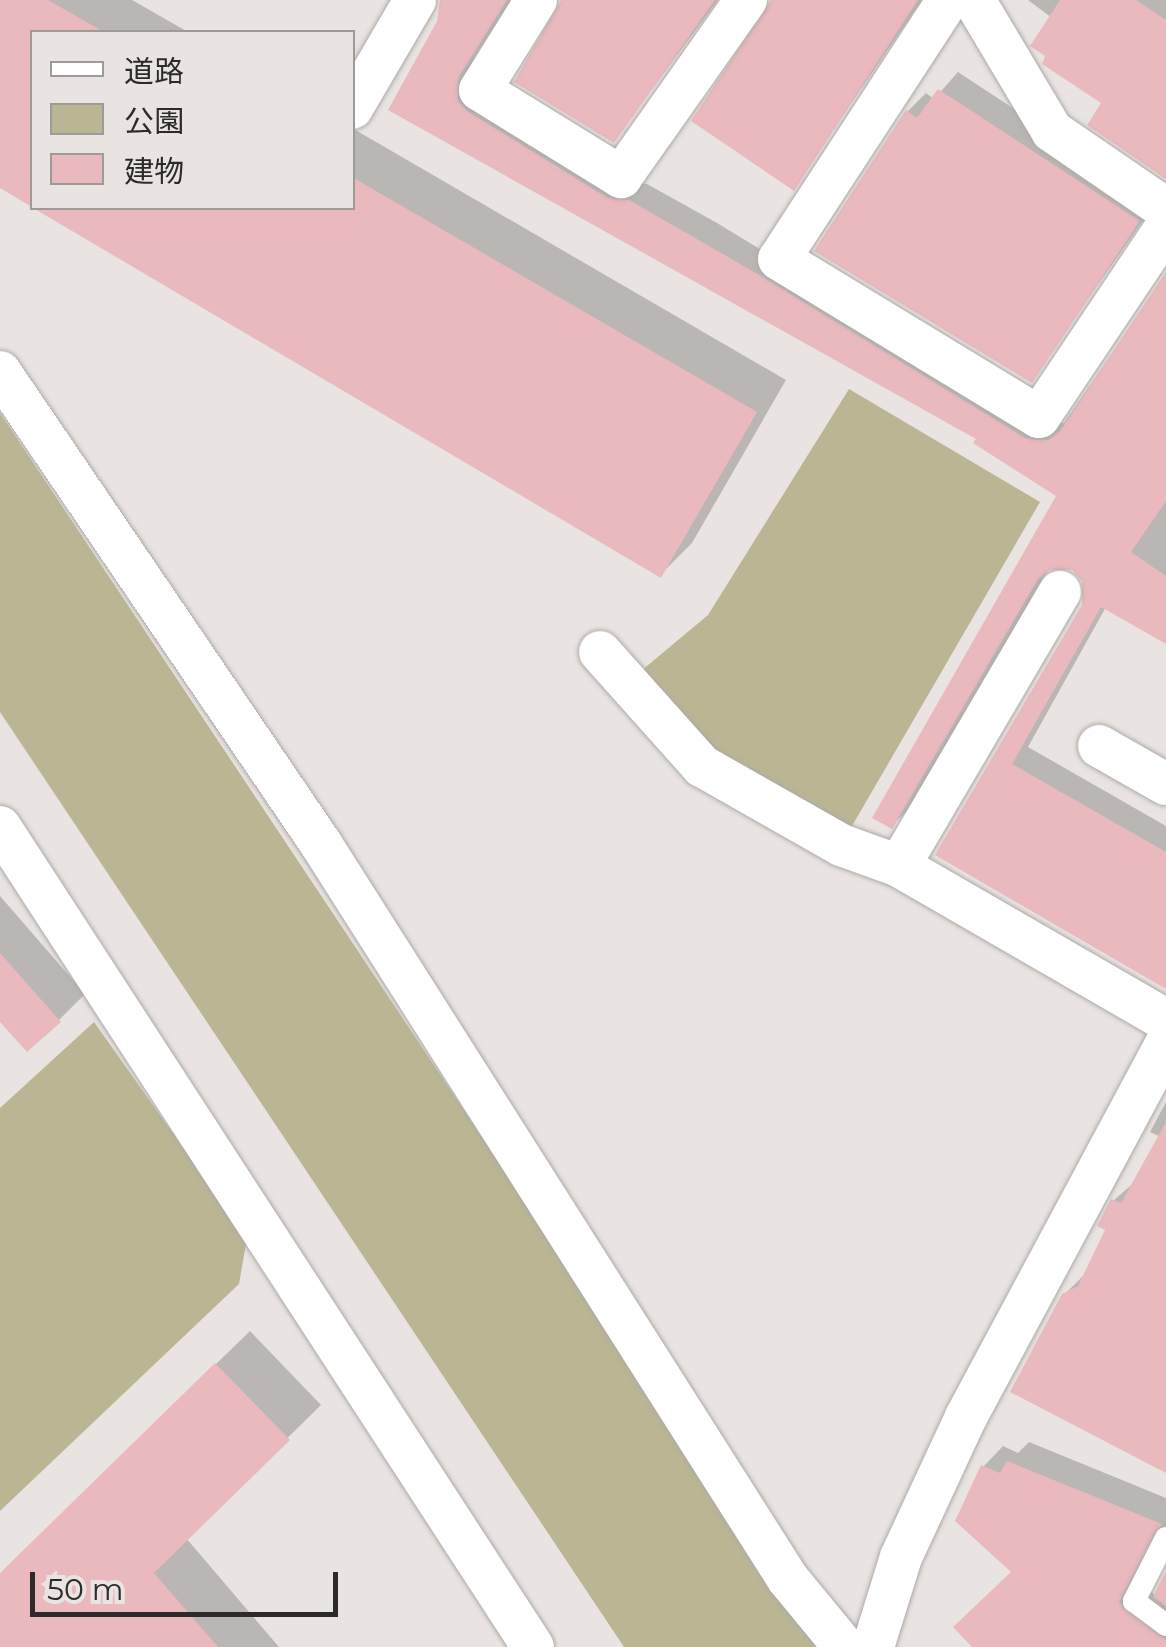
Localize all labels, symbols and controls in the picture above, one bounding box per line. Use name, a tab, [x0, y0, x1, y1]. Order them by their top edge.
legend	[30, 30, 355, 210]
text: 道路	[124, 53, 184, 90]
text: 公園	[124, 103, 184, 140]
text: 建物	[124, 153, 184, 190]
scale bar	[35, 1552, 342, 1614]
text: 50 m	[47, 1571, 124, 1608]

